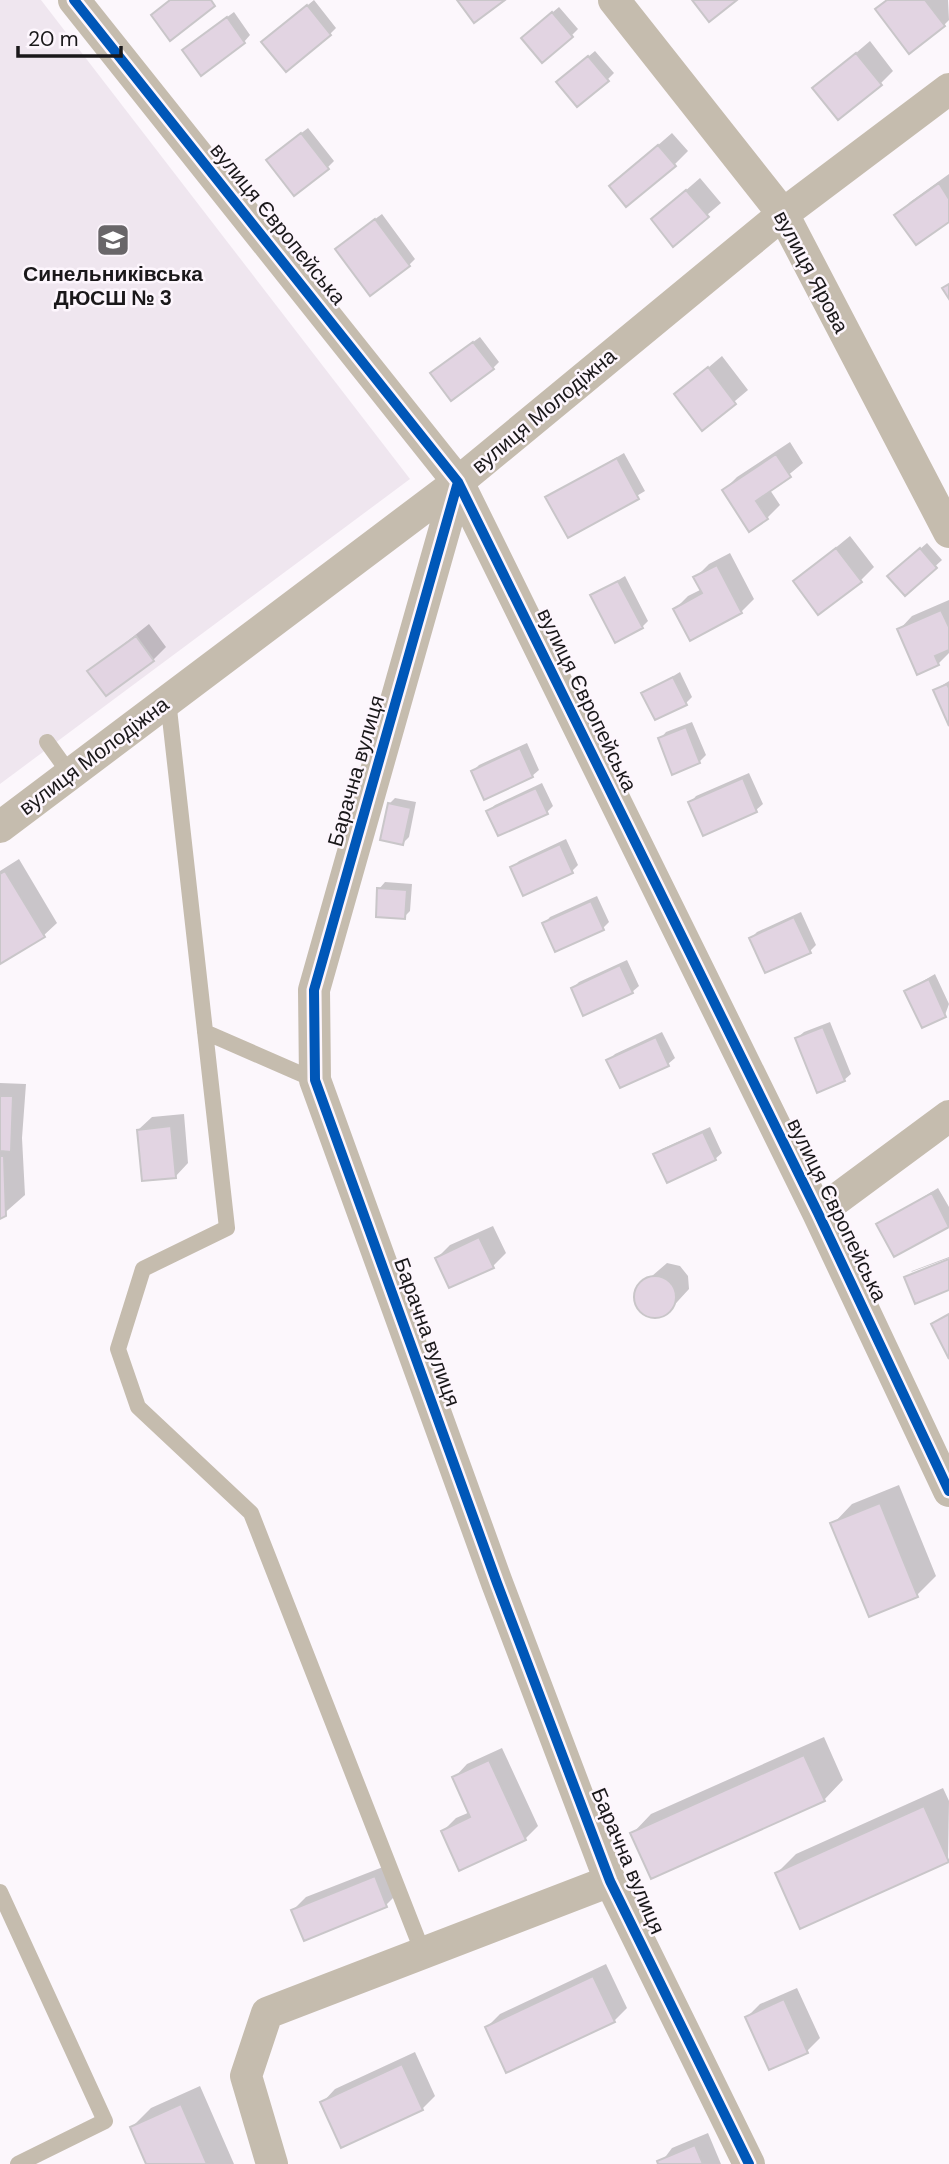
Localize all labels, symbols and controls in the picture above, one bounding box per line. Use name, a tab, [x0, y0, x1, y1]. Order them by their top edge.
scale bar	[18, 14, 121, 58]
text: 20 m	[28, 25, 79, 53]
street label: вулиця Європейська	[204, 137, 352, 311]
street label: вулиця Ярова	[767, 206, 855, 338]
school or university icon: Синельниківська ДЮСШ № 3	[94, 221, 132, 259]
place label: Синельниківська ДЮСШ № 3	[23, 260, 203, 312]
street label: вулиця Молодіжна	[466, 342, 622, 480]
street label: вулиця Європейська	[530, 604, 644, 797]
street label: вулиця Молодіжна	[13, 690, 175, 822]
street label: Барачна вулиця	[321, 692, 391, 850]
street label: вулиця Європейська	[780, 1114, 894, 1307]
street label: Барачна вулиця	[387, 1254, 467, 1410]
street label: Барачна вулиця	[585, 1784, 671, 1938]

